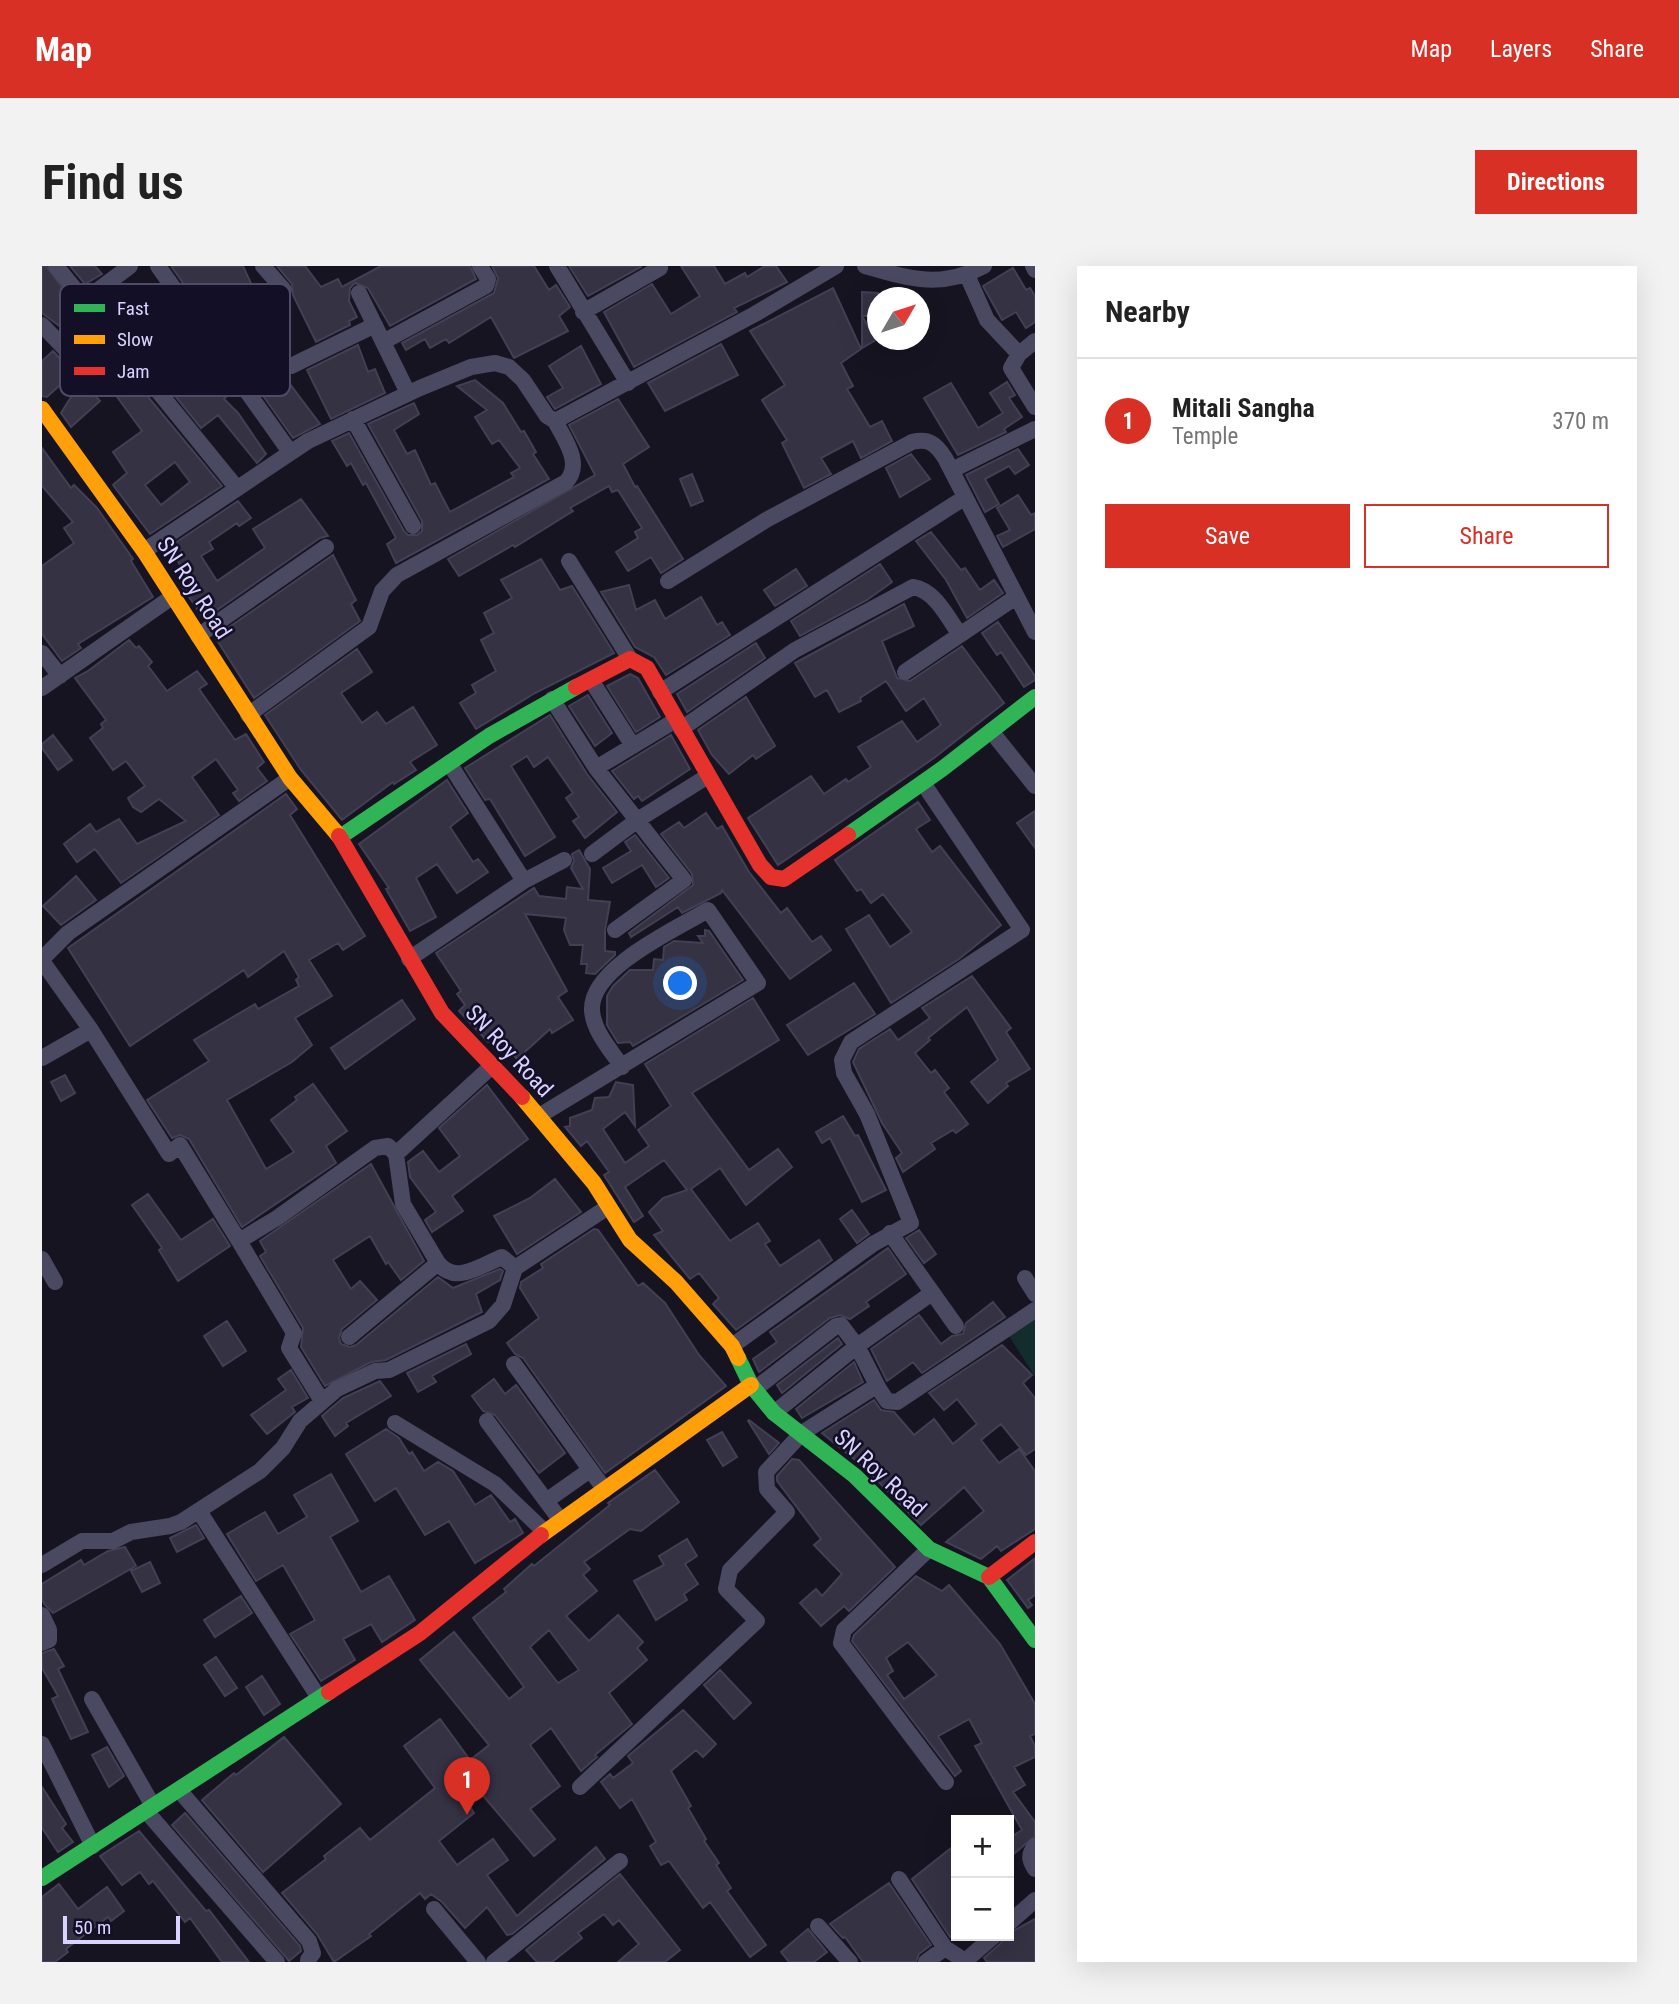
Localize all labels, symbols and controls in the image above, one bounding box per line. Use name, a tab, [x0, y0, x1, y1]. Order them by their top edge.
text: Map	[35, 30, 92, 69]
text: Map	[1411, 35, 1452, 63]
text: Layers	[1490, 35, 1552, 63]
text: Share	[1590, 35, 1644, 63]
button: Directions	[1475, 150, 1637, 214]
text: Find us	[42, 154, 184, 211]
legend	[60, 284, 290, 396]
north arrow	[867, 287, 930, 350]
text: Nearby	[1105, 294, 1190, 329]
text: Fast	[117, 297, 149, 320]
text: Slow	[117, 328, 153, 351]
text: Jam	[117, 360, 150, 383]
text: Mitali Sangha	[1172, 393, 1315, 423]
text: 1	[1122, 408, 1134, 435]
text: 370 m	[1552, 408, 1609, 435]
text: Temple	[1172, 423, 1238, 450]
button: Save	[1105, 504, 1350, 568]
button: Share	[1364, 504, 1609, 568]
street label: SN Roy Road	[151, 532, 237, 644]
your location	[663, 966, 697, 1000]
street label: SN Roy Road	[460, 999, 558, 1103]
street label: SN Roy Road	[828, 1424, 932, 1522]
pin: 1	[444, 1757, 490, 1815]
map controls	[951, 1815, 1014, 1941]
button: +	[951, 1815, 1014, 1878]
button: −	[951, 1878, 1014, 1941]
scale bar	[63, 1913, 180, 1945]
text: 50 m	[74, 1916, 111, 1939]

